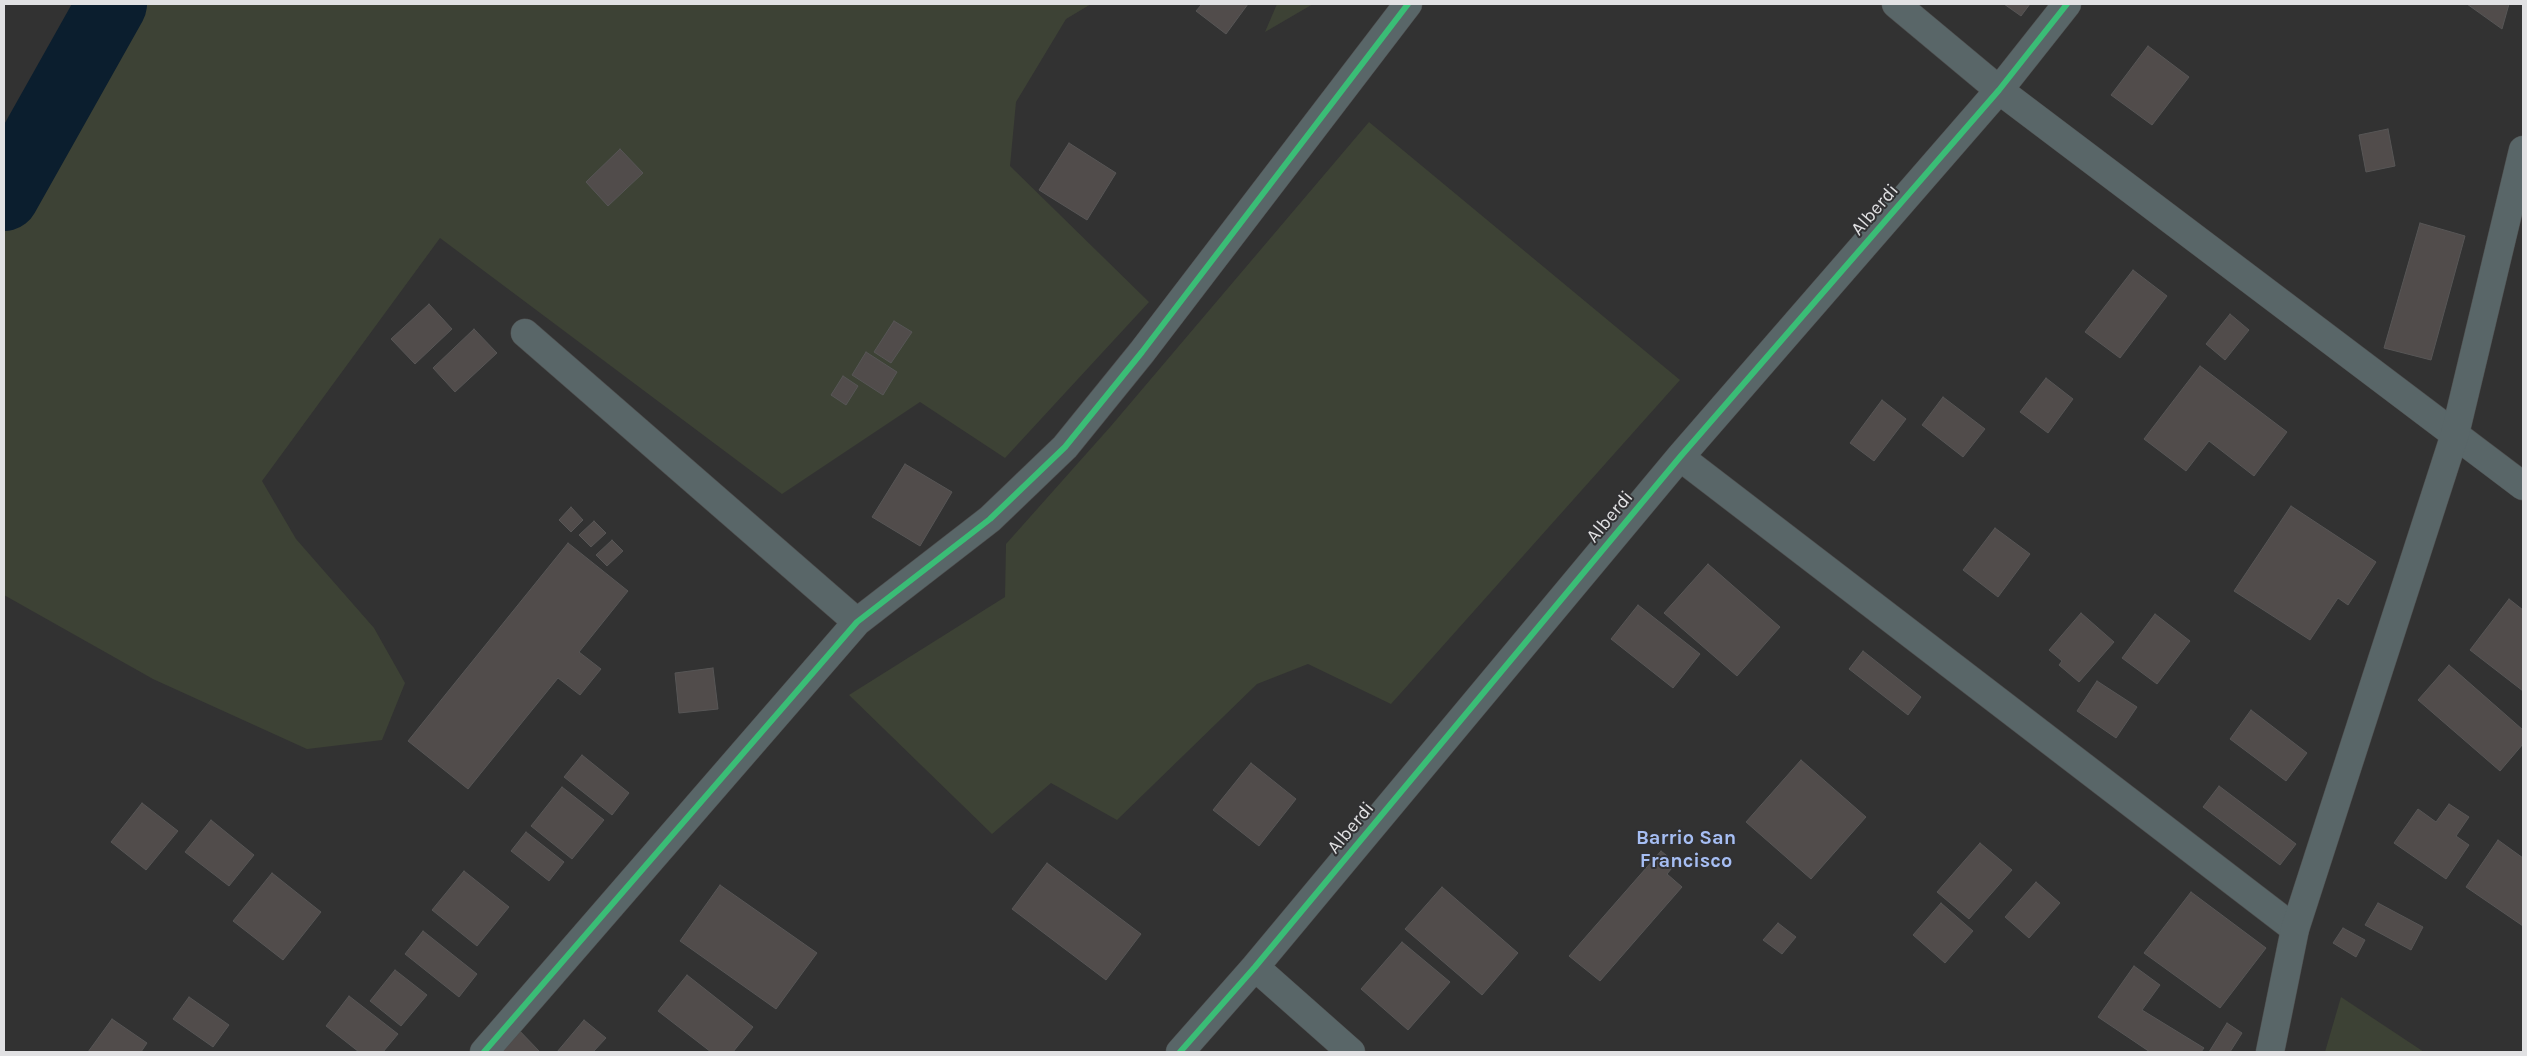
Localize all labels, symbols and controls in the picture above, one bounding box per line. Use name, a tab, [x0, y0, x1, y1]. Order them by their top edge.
street label: Alberdi	[1846, 179, 1904, 241]
street label: Alberdi	[1582, 486, 1638, 548]
street label: Alberdi	[1323, 797, 1379, 859]
district label: Barrio San Francisco	[1636, 826, 1736, 873]

